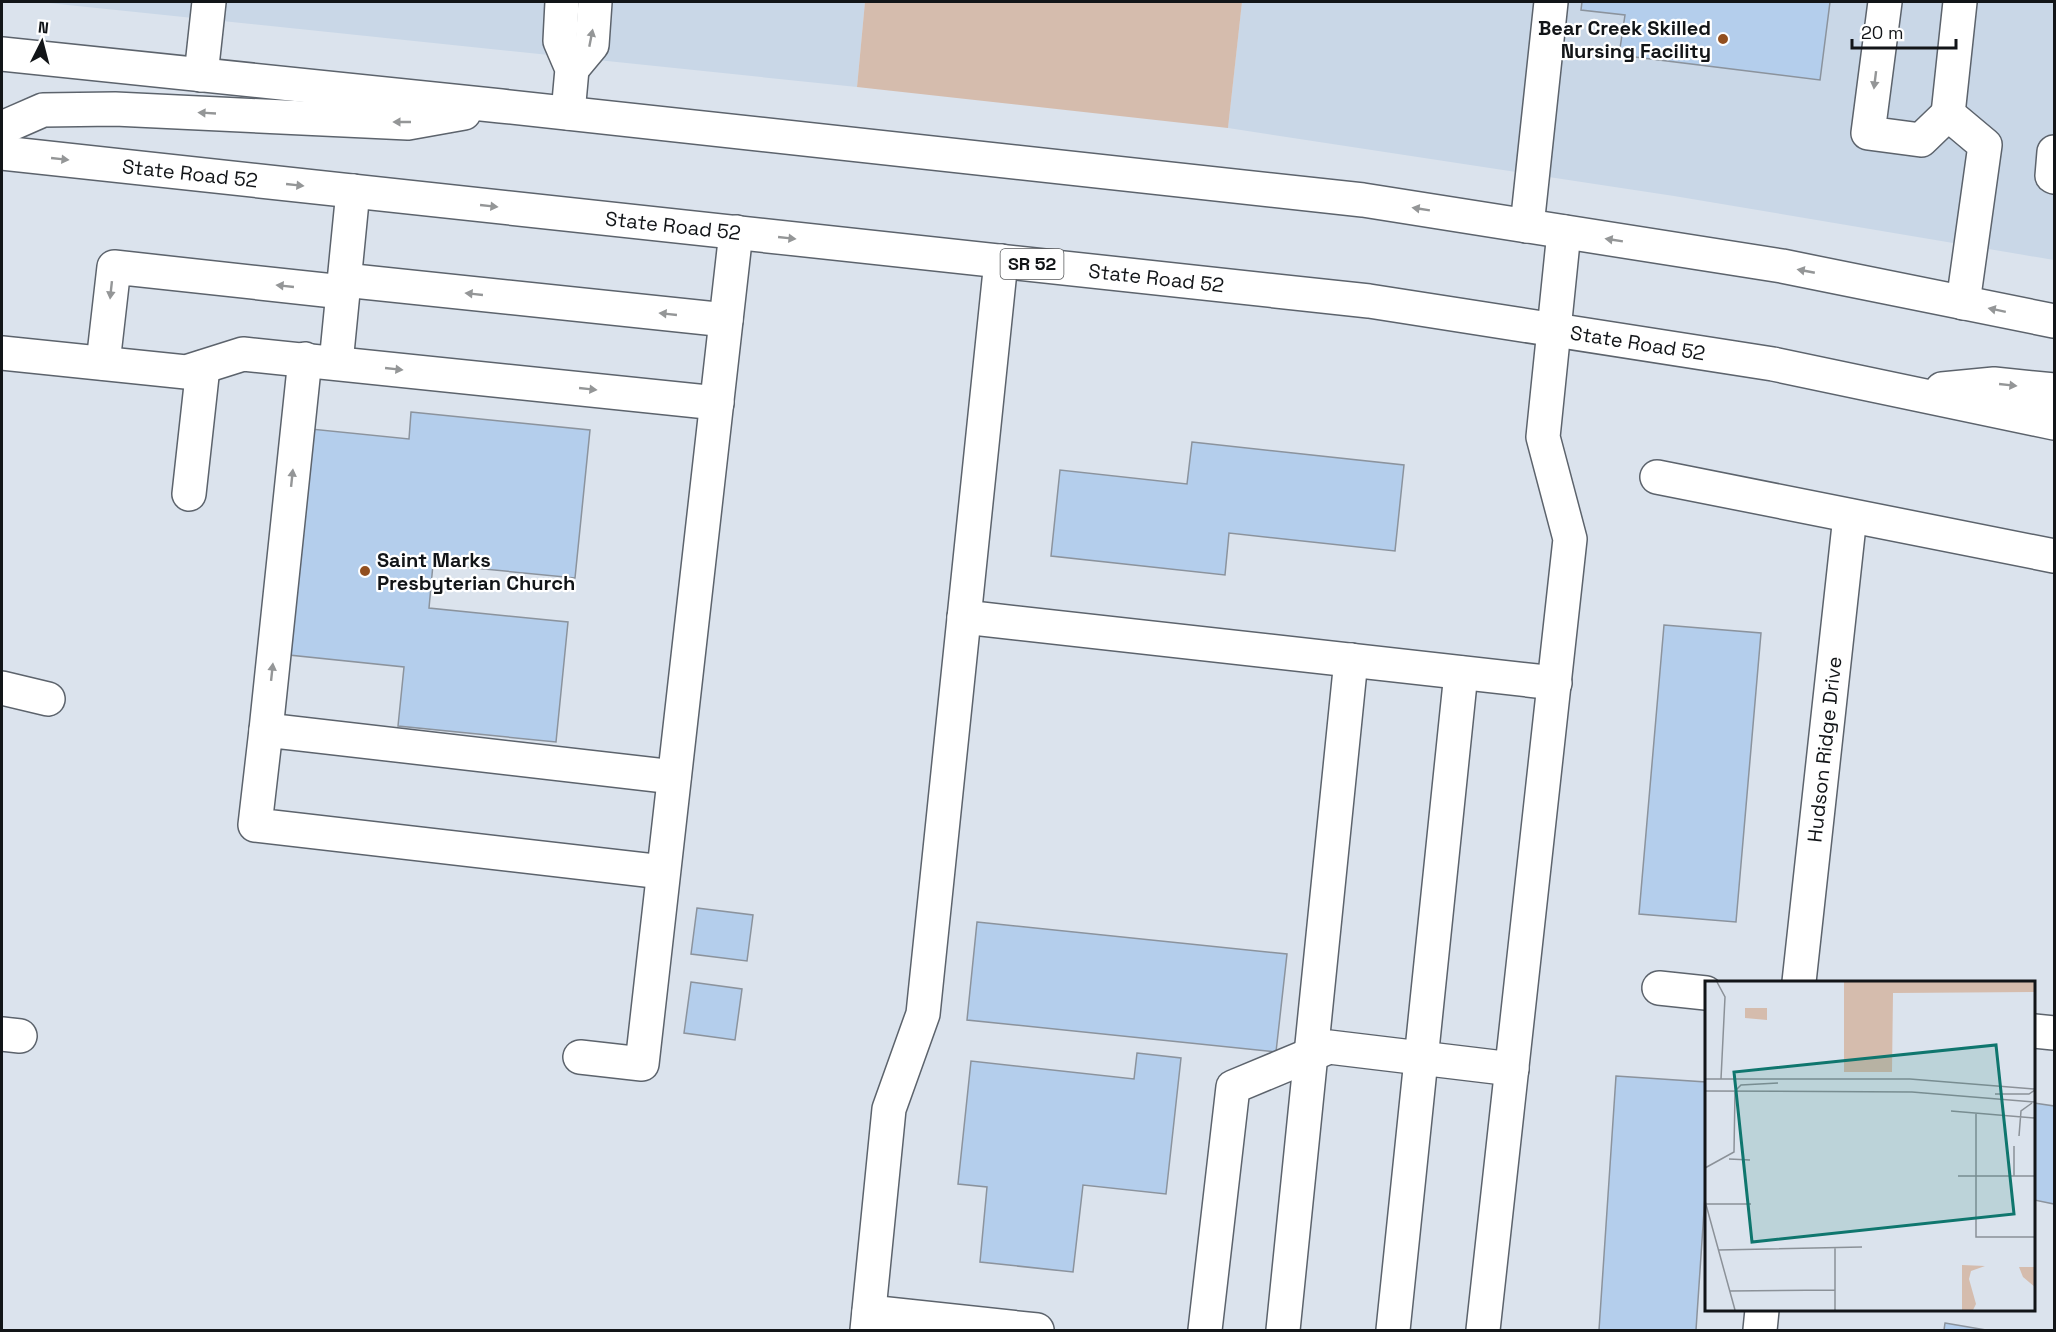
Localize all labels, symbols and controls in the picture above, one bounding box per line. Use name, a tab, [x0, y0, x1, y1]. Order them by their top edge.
north arrow	[12, 12, 72, 72]
scale bar	[1852, 12, 1956, 50]
place label: Bear Creek Skilled Nursing Facility	[1538, 15, 1711, 64]
text: N	[37, 17, 50, 39]
text: 20 m	[1861, 21, 1904, 44]
one-way arrow	[587, 28, 596, 47]
marker: Bear Creek Skilled Nursing Facility	[1716, 32, 1730, 46]
one-way arrow	[1870, 71, 1880, 90]
one-way arrow	[197, 109, 216, 118]
one-way arrow	[392, 117, 411, 127]
street label: State Road 52	[121, 153, 259, 194]
one-way arrow	[50, 154, 69, 164]
one-way arrow	[286, 180, 305, 190]
one-way arrow	[480, 201, 499, 211]
one-way arrow	[1411, 204, 1430, 213]
street label: State Road 52	[604, 205, 742, 246]
one-way arrow	[778, 233, 797, 243]
one-way arrow	[1604, 235, 1623, 244]
road number: SR 52	[1000, 249, 1064, 279]
street label: State Road 52	[1087, 258, 1225, 298]
one-way arrow	[1796, 266, 1815, 275]
one-way arrow	[107, 280, 116, 299]
one-way arrow	[276, 281, 295, 291]
one-way arrow	[464, 289, 483, 298]
one-way arrow	[1987, 305, 2006, 314]
one-way arrow	[658, 309, 677, 319]
street label: State Road 52	[1568, 320, 1707, 366]
one-way arrow	[385, 364, 404, 374]
one-way arrow	[1998, 380, 2017, 390]
one-way arrow	[579, 384, 598, 394]
one-way arrow	[287, 469, 297, 488]
place label: Saint Marks Presbyterian Church	[377, 547, 575, 596]
marker: Saint Marks Presbyterian Church	[358, 564, 372, 578]
street label: Hudson Ridge Drive	[1801, 655, 1848, 844]
one-way arrow	[267, 663, 277, 682]
inset map	[1705, 981, 2035, 1311]

